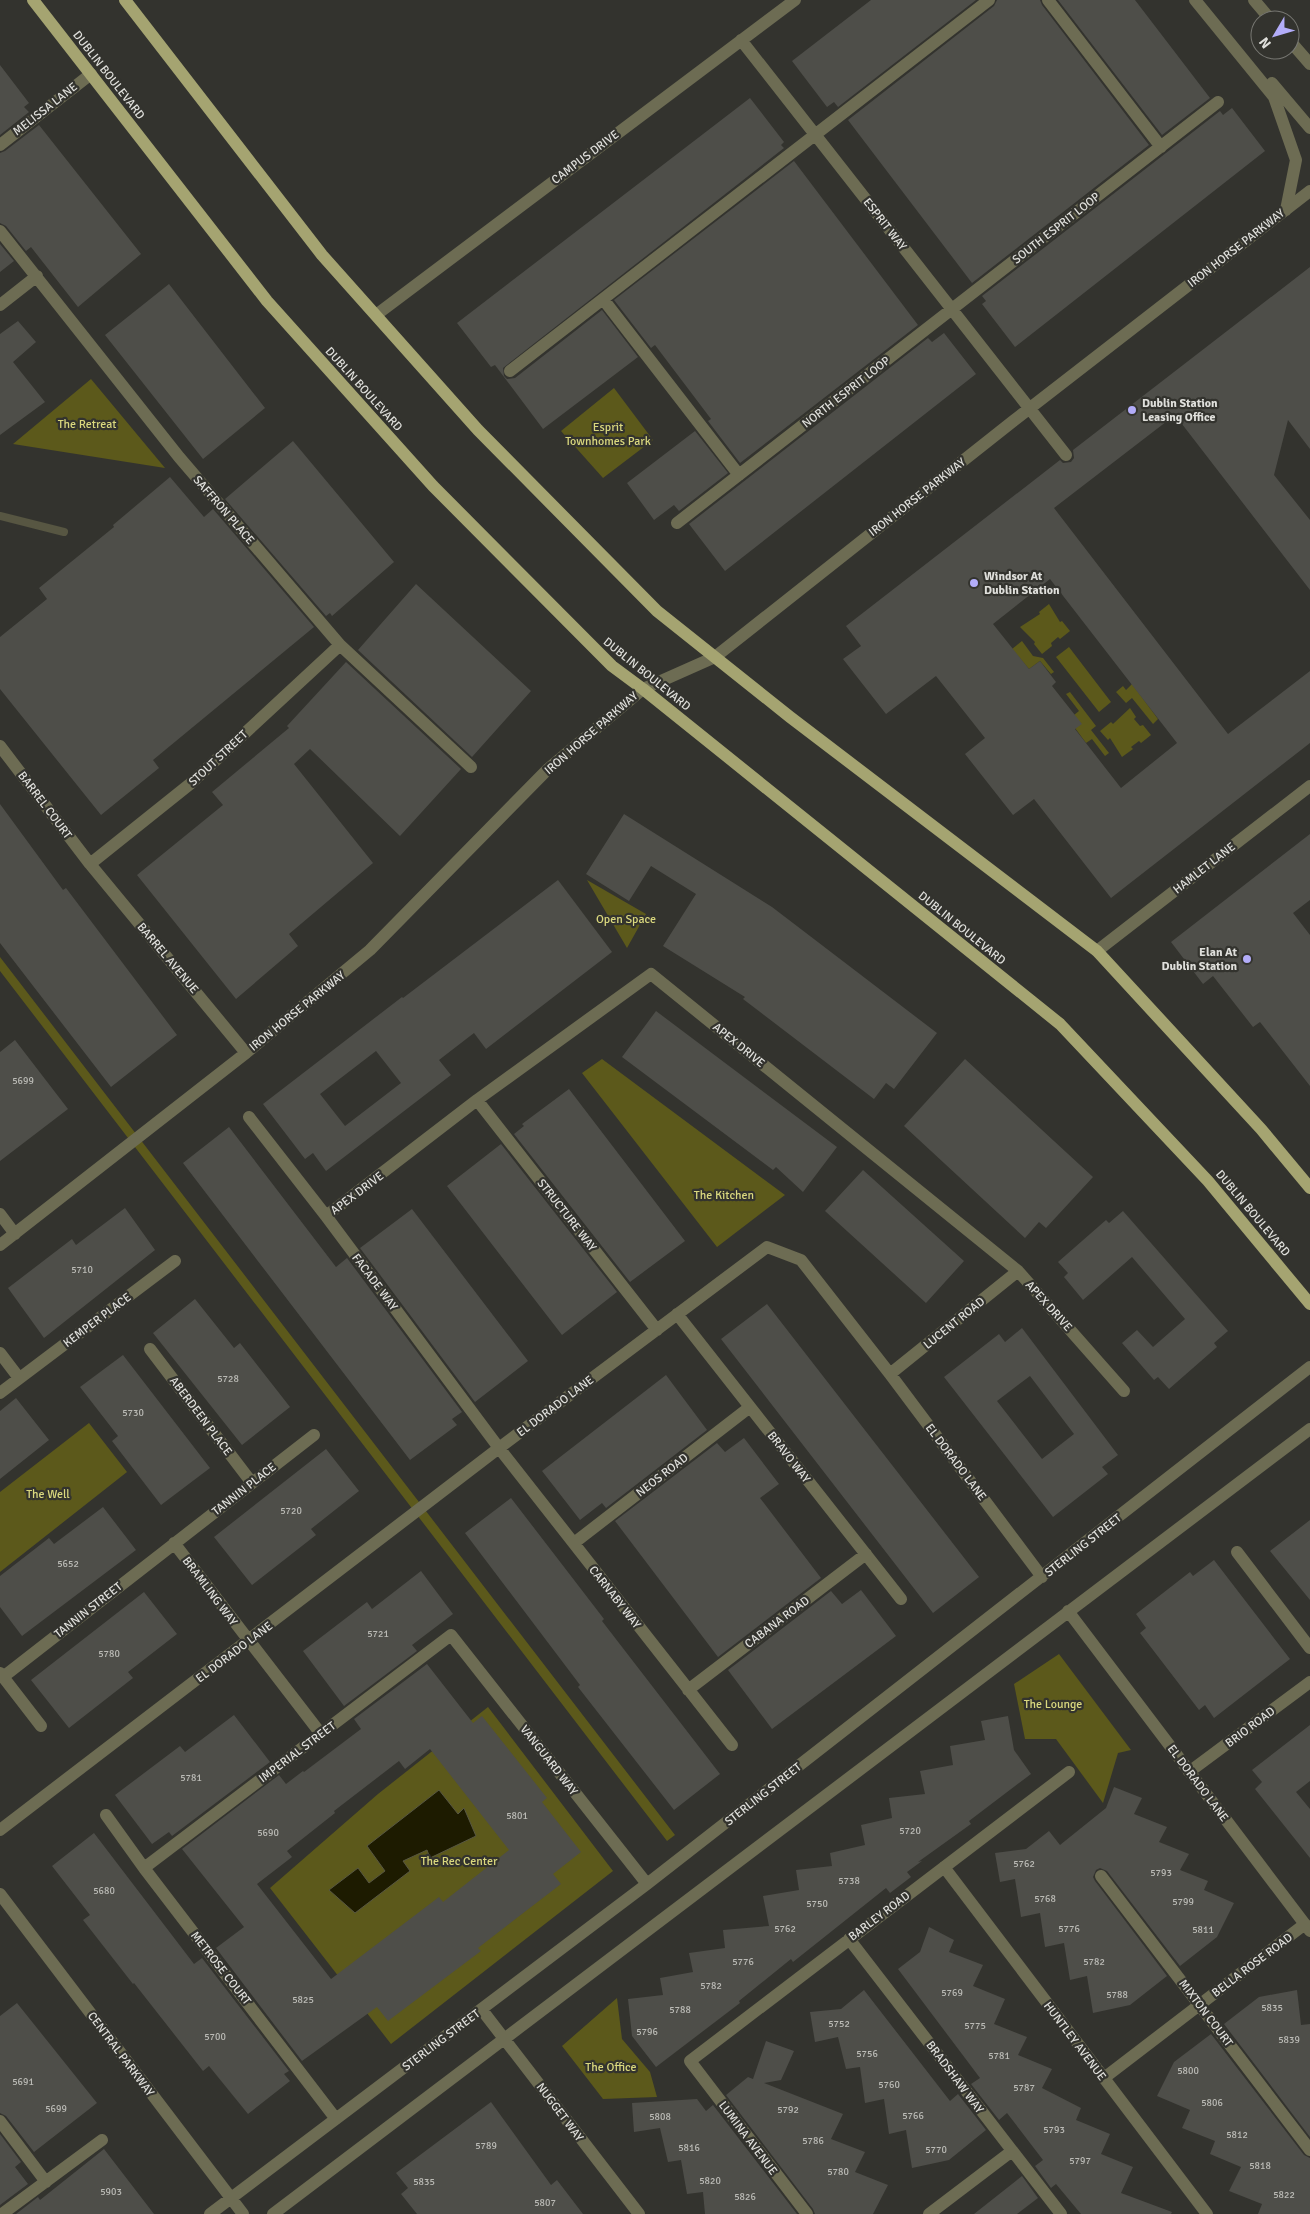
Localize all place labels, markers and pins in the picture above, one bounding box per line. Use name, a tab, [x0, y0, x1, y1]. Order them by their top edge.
place label: Dublin Station Leasing Office	[1142, 396, 1218, 425]
marker: Dublin Station Leasing Office	[1126, 404, 1138, 416]
place label: Windsor At Dublin Station	[984, 569, 1060, 598]
marker: Windsor At Dublin Station	[968, 577, 980, 589]
place label: Elan At Dublin Station	[1161, 945, 1238, 974]
marker: Elan At Dublin Station	[1241, 953, 1253, 965]

